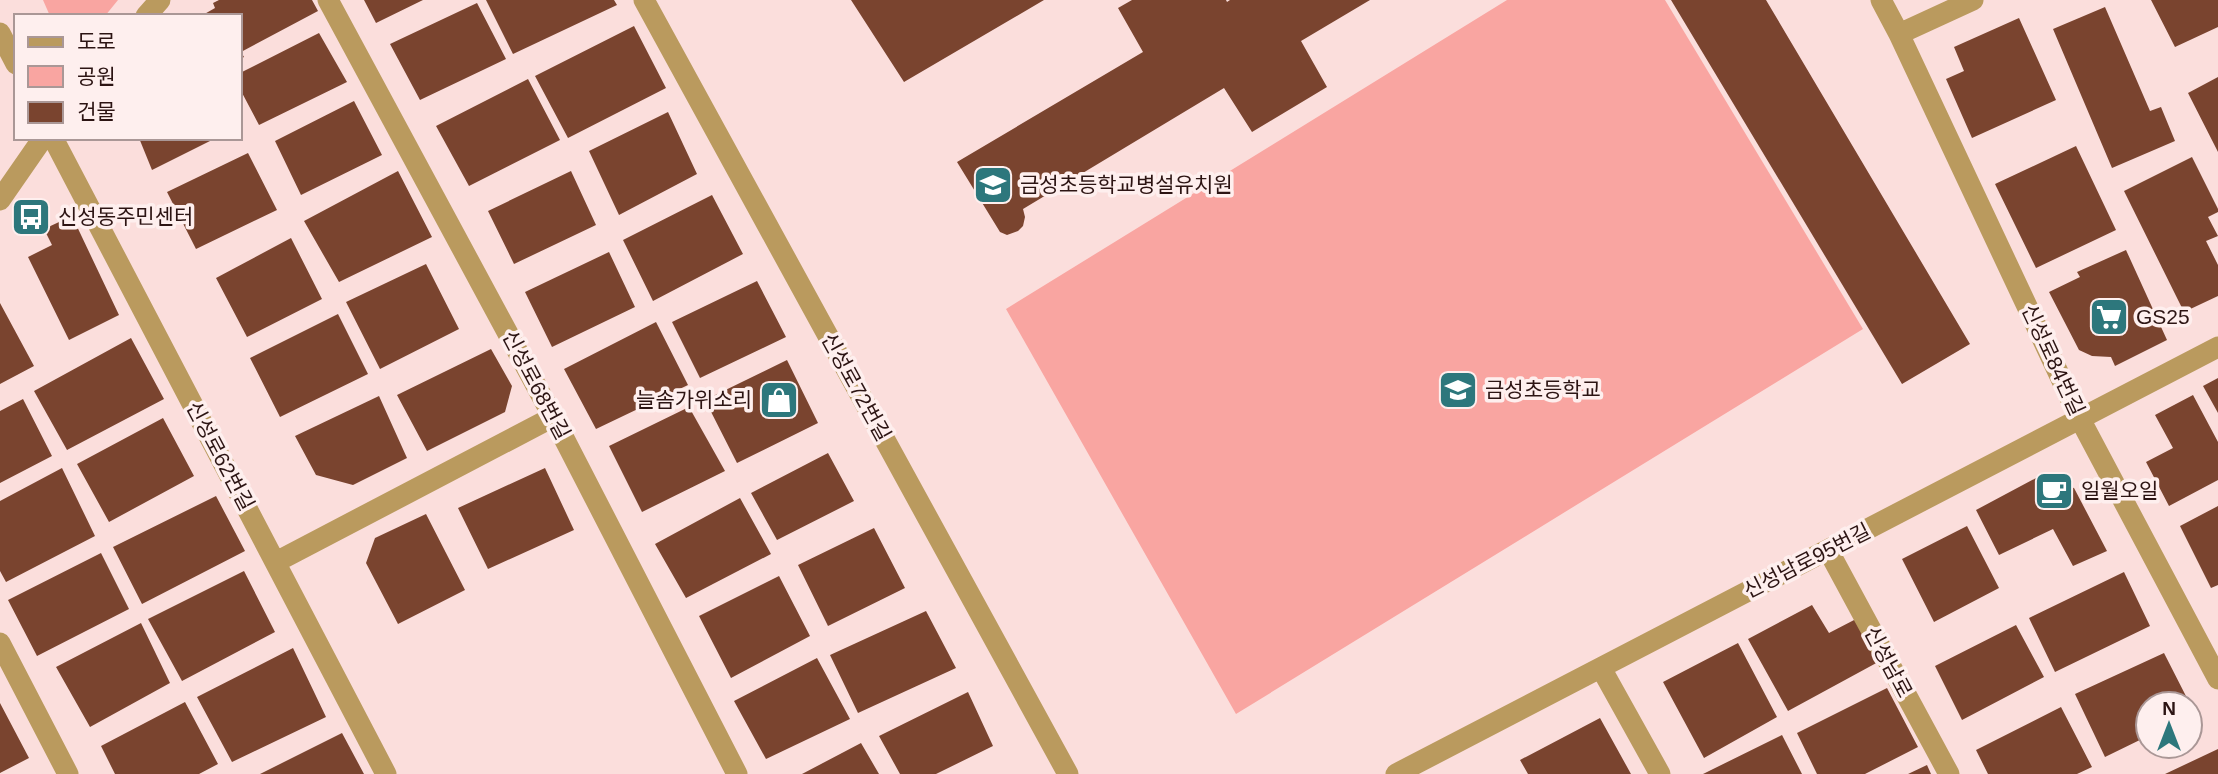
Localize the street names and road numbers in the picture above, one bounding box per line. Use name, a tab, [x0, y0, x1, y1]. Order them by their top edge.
street label: 신성로84번길	[2018, 301, 2089, 419]
street label: 신성로68번길	[498, 326, 575, 443]
street label: 신성로72번길	[817, 329, 896, 445]
street label: 신성로62번길	[182, 397, 259, 514]
street label: 신성남로95번길	[1740, 519, 1874, 602]
street label: 신성남로	[1860, 622, 1917, 701]

